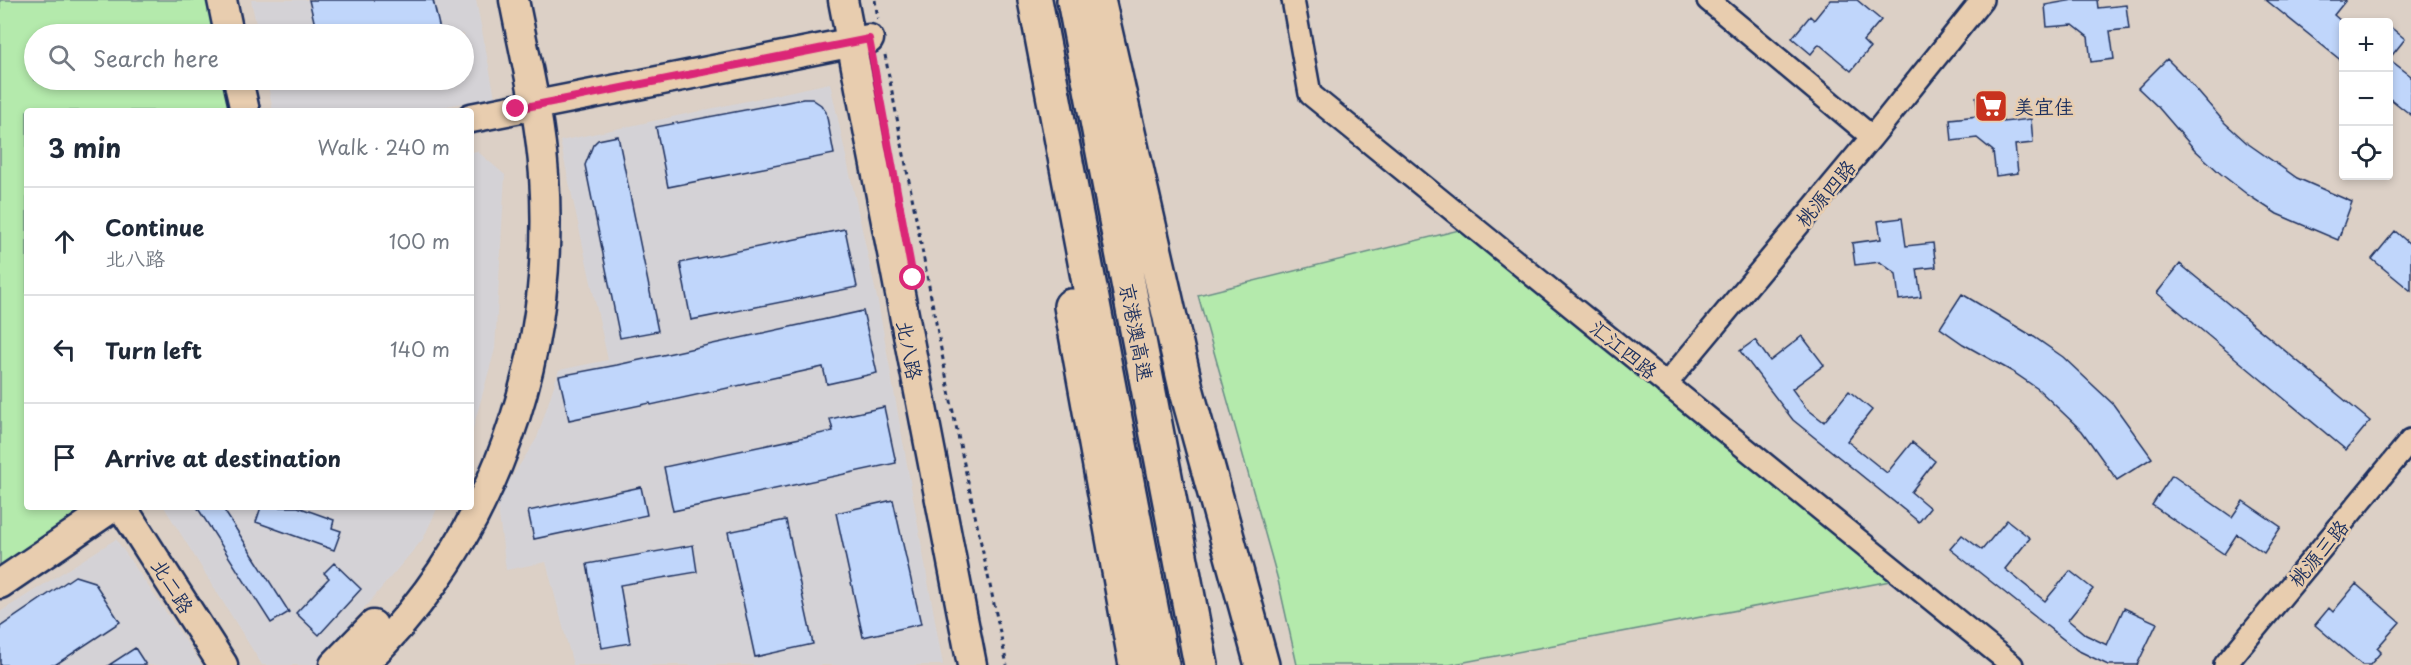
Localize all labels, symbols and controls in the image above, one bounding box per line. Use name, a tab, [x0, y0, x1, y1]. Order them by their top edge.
map controls	[2339, 18, 2393, 180]
button: +	[2339, 18, 2393, 72]
search box	[24, 24, 474, 90]
icon: search	[45, 41, 78, 74]
text: Search here	[93, 41, 219, 74]
button: −	[2339, 72, 2393, 126]
supermarket icon: 美宜佳	[1973, 88, 2009, 124]
place label: 美宜佳	[2014, 91, 2074, 121]
route end	[502, 95, 528, 121]
button: locate	[2339, 126, 2393, 180]
text: 3 min	[48, 128, 121, 167]
text: Walk · 240 m	[317, 132, 450, 162]
street label: 桃源四路	[1788, 152, 1863, 233]
text: Continue	[105, 210, 204, 243]
icon: ahead	[48, 225, 81, 258]
text: 100 m	[389, 226, 450, 256]
text: 北八路	[105, 243, 165, 273]
route start	[899, 264, 925, 290]
street label: 京港澳高速	[1113, 280, 1161, 384]
street label: 汇江四路	[1583, 312, 1665, 386]
street label: 北八路	[890, 318, 931, 383]
icon: left	[48, 333, 81, 366]
text: Turn left	[105, 333, 202, 366]
text: 140 m	[390, 334, 450, 364]
icon: arrive	[48, 441, 81, 474]
text: Arrive at destination	[105, 441, 341, 474]
street label: 桃源三路	[2281, 512, 2356, 593]
street label: 北二路	[144, 553, 202, 620]

